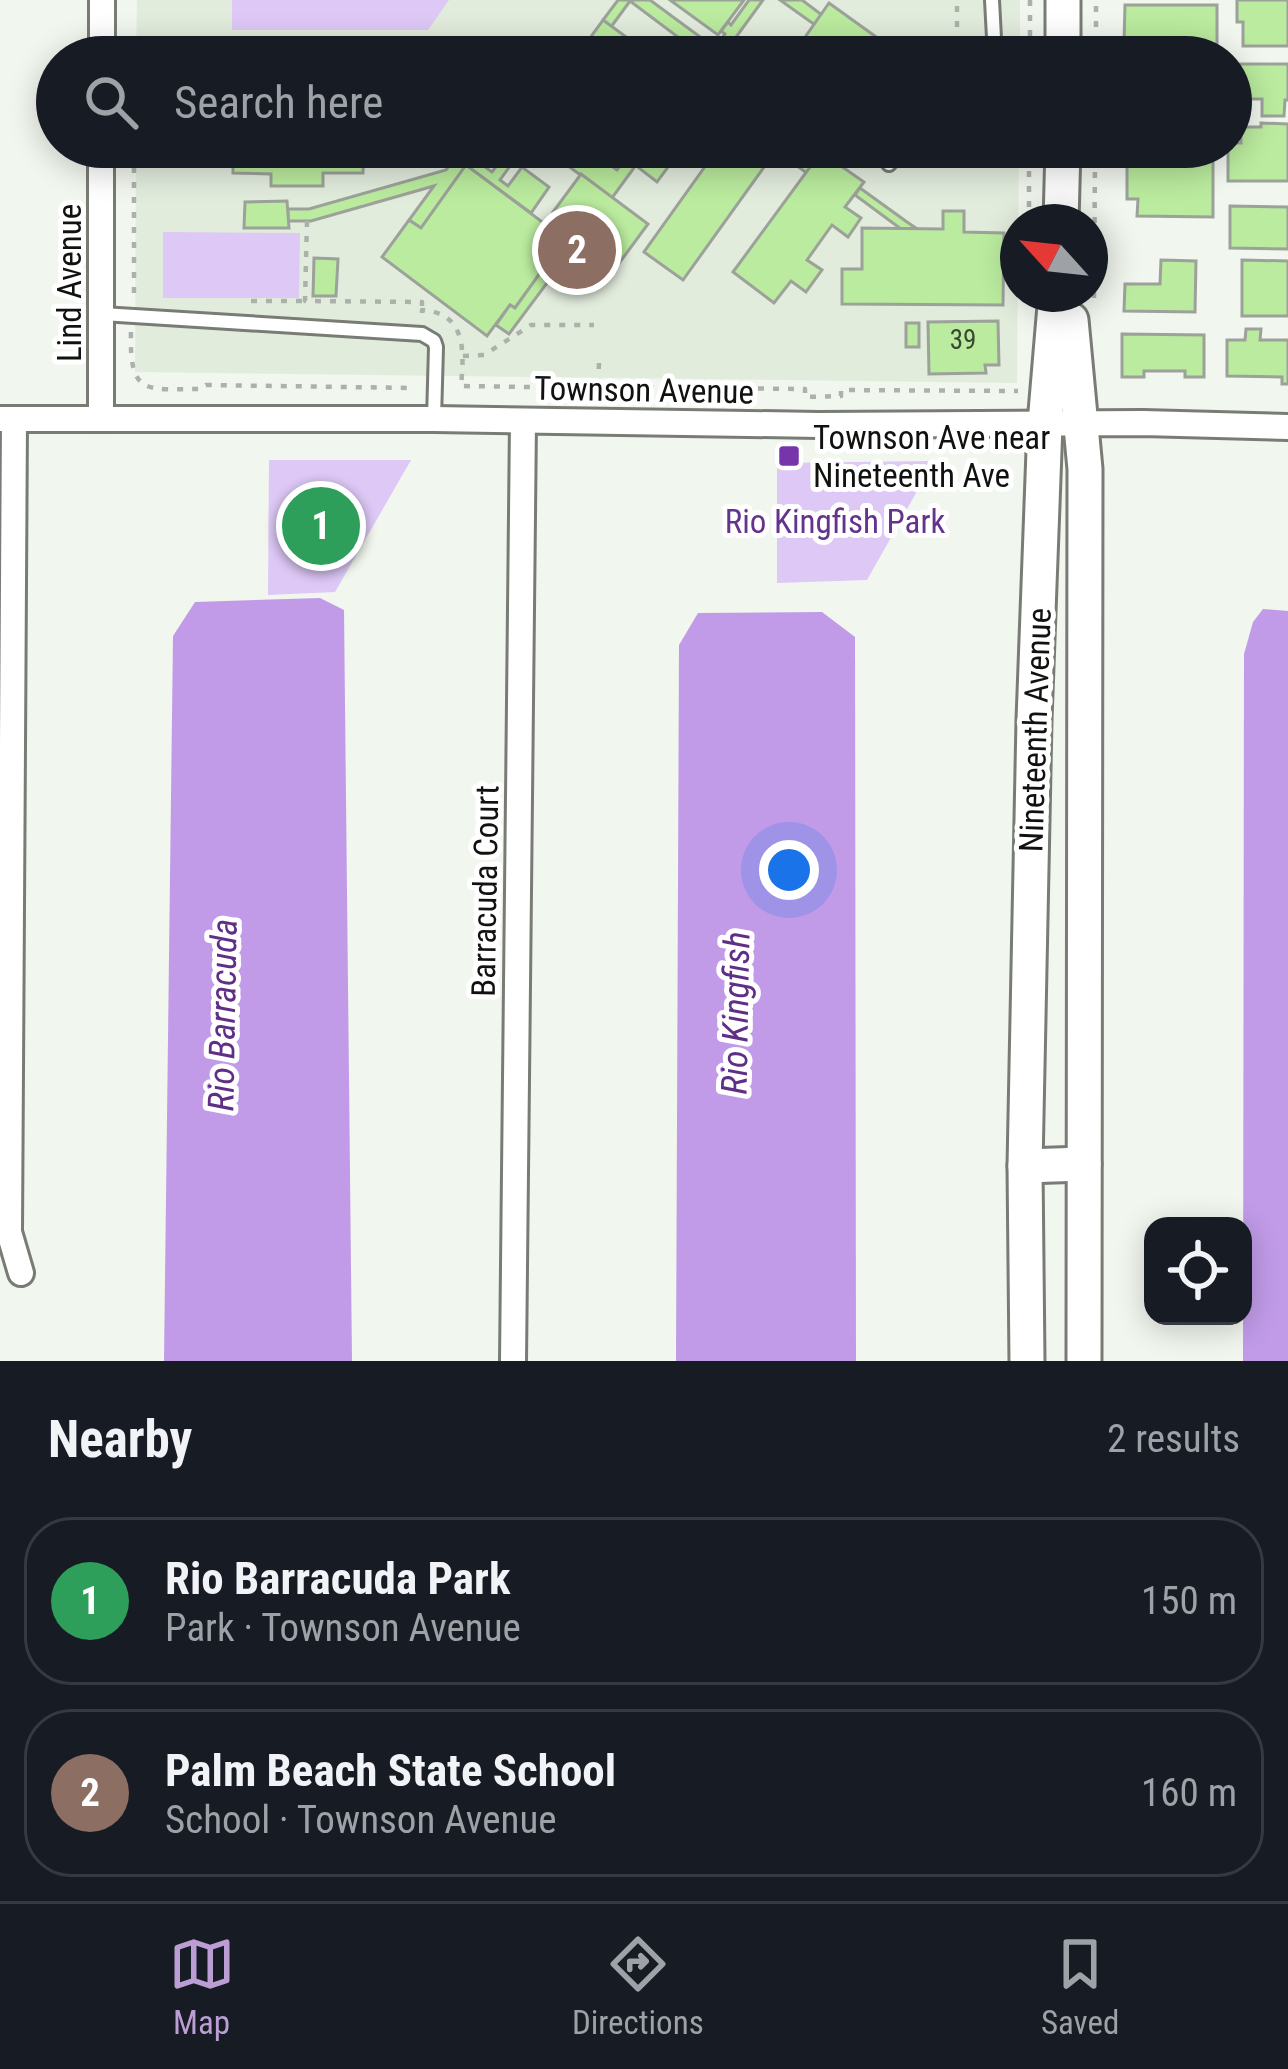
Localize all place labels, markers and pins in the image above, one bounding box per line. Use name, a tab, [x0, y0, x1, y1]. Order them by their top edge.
pin: 2	[538, 205, 616, 295]
place label: Townson Ave near Nineteenth Ave	[813, 418, 1050, 495]
marker: Townson Ave near Nineteenth Ave	[776, 443, 802, 469]
pin: 1	[282, 481, 360, 571]

